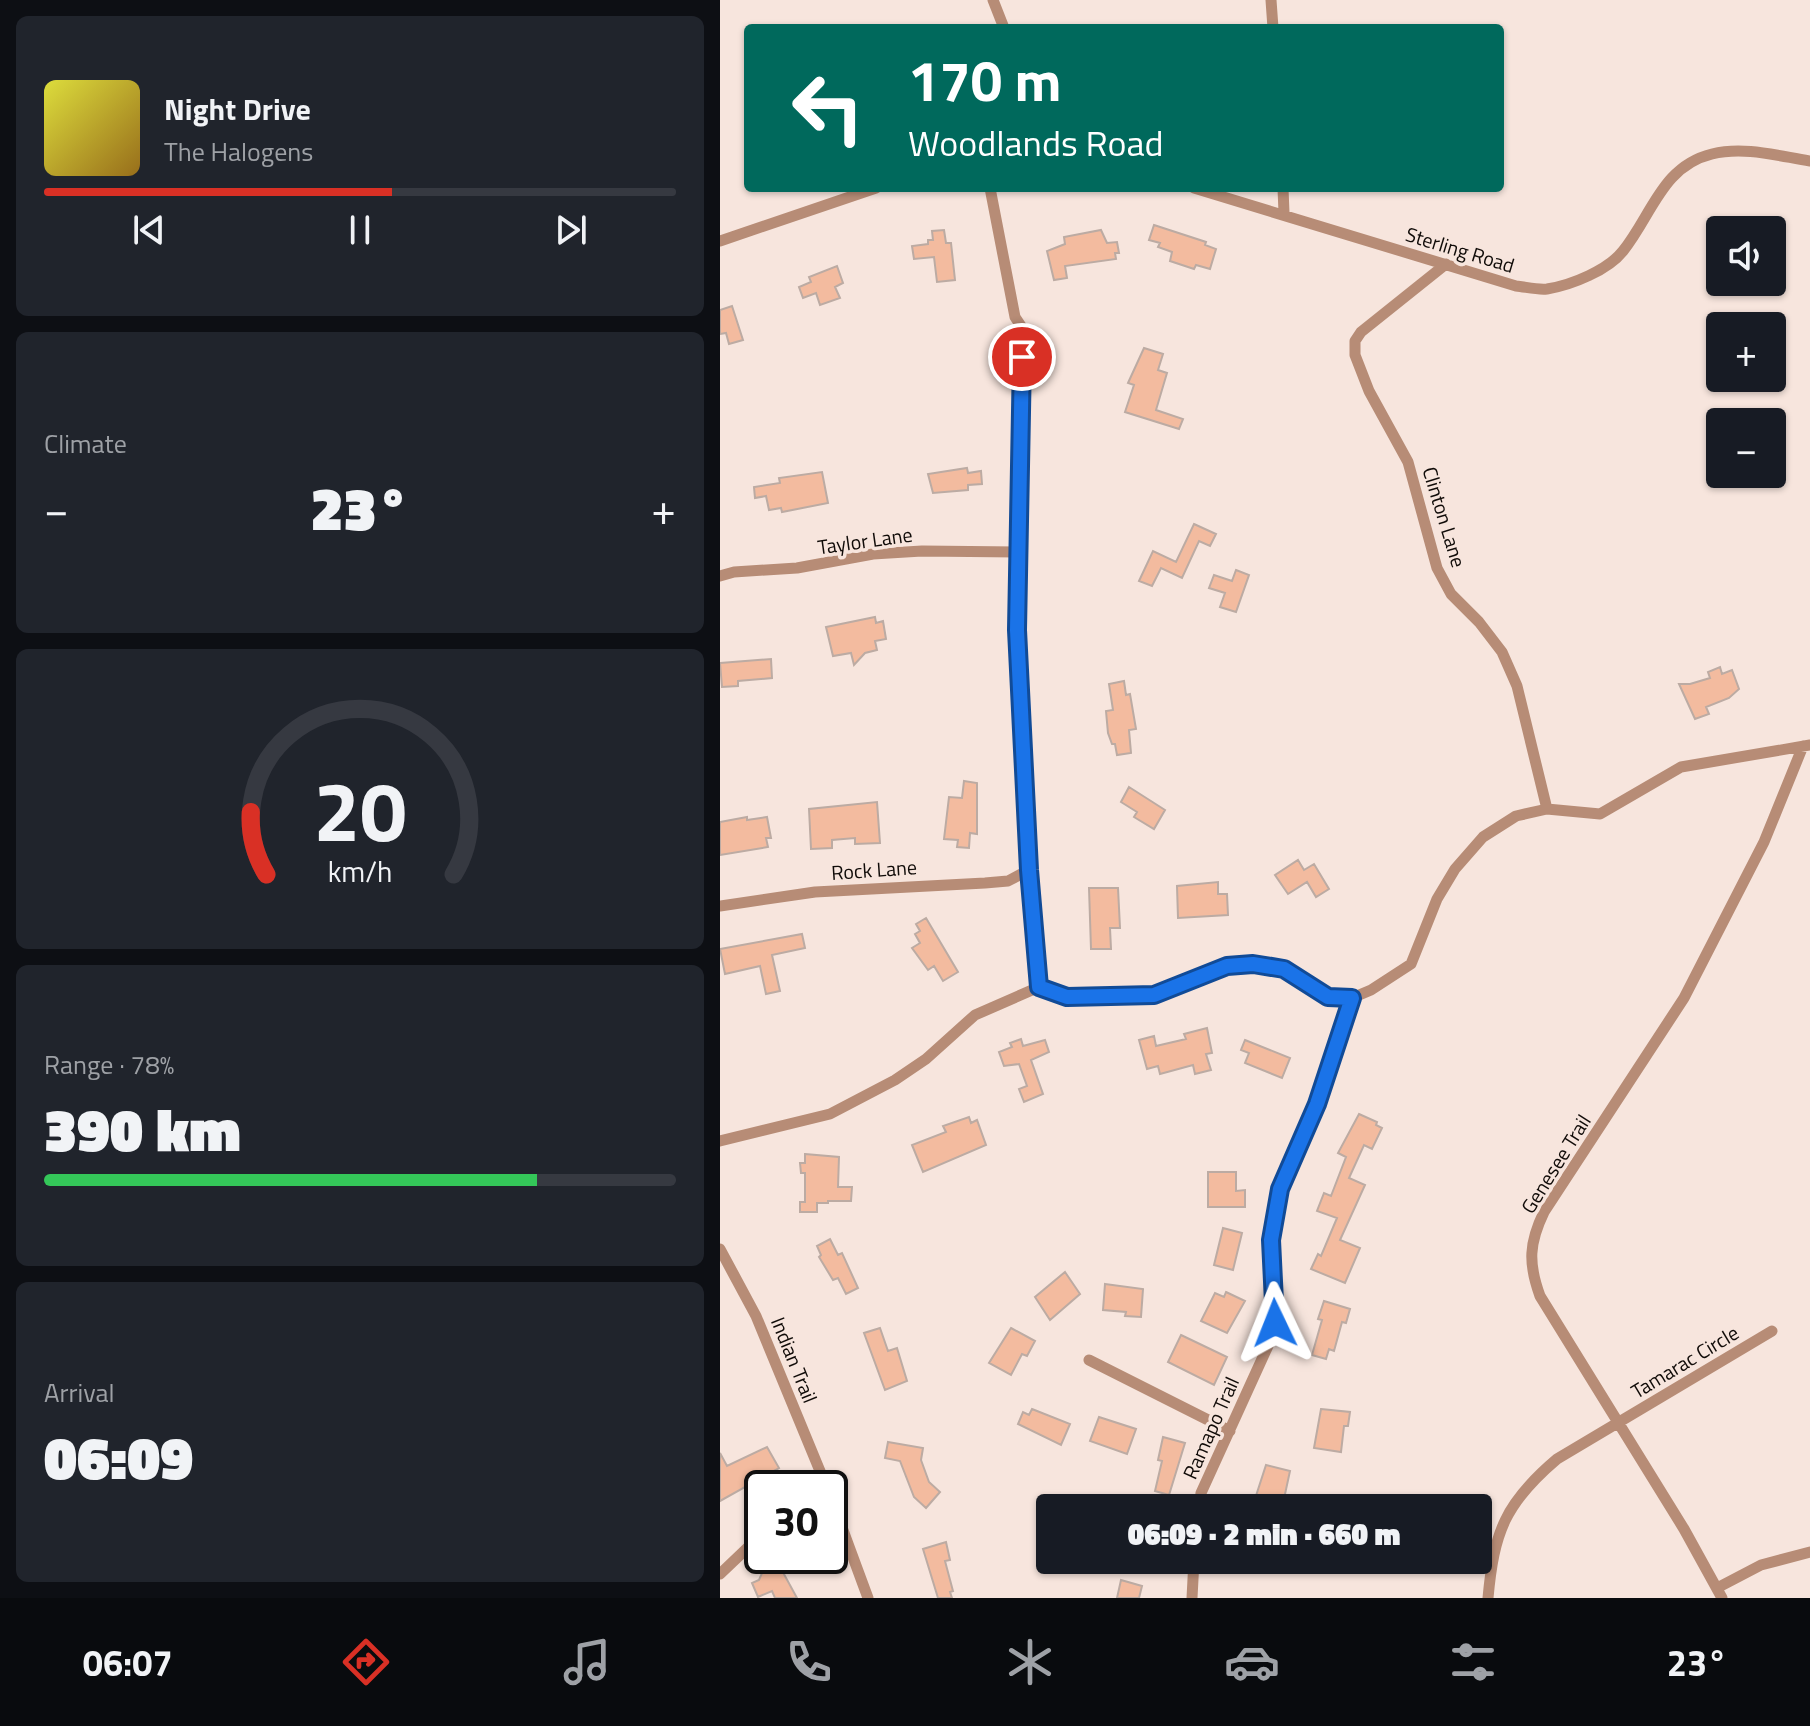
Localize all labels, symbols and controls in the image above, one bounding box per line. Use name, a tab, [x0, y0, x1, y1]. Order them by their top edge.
text: 170 m	[908, 38, 1061, 123]
icon: left	[776, 56, 880, 160]
text: Night Drive	[164, 86, 311, 132]
text: Woodlands Road	[908, 115, 1164, 170]
text: The Halogens	[164, 132, 313, 171]
icon: previous	[127, 208, 171, 252]
icon: pause	[338, 208, 382, 252]
icon: next	[549, 208, 593, 252]
map controls	[1706, 216, 1786, 488]
button: sound	[1706, 216, 1786, 296]
street label: Sterling Road	[1402, 218, 1518, 281]
button: +	[1706, 312, 1786, 392]
pin	[988, 323, 1056, 391]
icon: arrive	[1000, 335, 1044, 379]
button: −	[1706, 408, 1786, 488]
text: Climate	[44, 424, 127, 463]
text: 23°	[311, 462, 410, 553]
street label: Clinton Lane	[1414, 463, 1474, 571]
text: −	[44, 475, 69, 542]
text: +	[651, 475, 676, 542]
street label: Taylor Lane	[816, 519, 914, 562]
text: 20	[313, 747, 407, 873]
text: km/h	[328, 850, 392, 893]
street label: Rock Lane	[830, 851, 918, 888]
text: Range · 78%	[44, 1045, 174, 1084]
text: 390 km	[44, 1083, 241, 1174]
street label: Genesee Trail	[1513, 1108, 1598, 1219]
position arrow	[1233, 1281, 1317, 1365]
street label: Indian Trail	[763, 1312, 826, 1408]
street label: Tamarac Circle	[1625, 1317, 1745, 1406]
street label: Ramapo Trail	[1174, 1372, 1247, 1484]
text: Arrival	[44, 1373, 115, 1412]
text: 06:09	[44, 1411, 193, 1502]
speed limit sign: 30	[744, 1470, 848, 1574]
text: 06:09 · 2 min · 660 m	[1128, 1511, 1400, 1557]
icon: directions	[338, 1634, 394, 1690]
icon: music	[559, 1634, 615, 1690]
icon: phone	[781, 1634, 837, 1690]
icon: climate	[1002, 1634, 1058, 1690]
icon: car	[1224, 1634, 1280, 1690]
icon: filters	[1445, 1634, 1501, 1690]
text: 06:07	[83, 1635, 173, 1690]
text: 23°	[1667, 1635, 1727, 1690]

